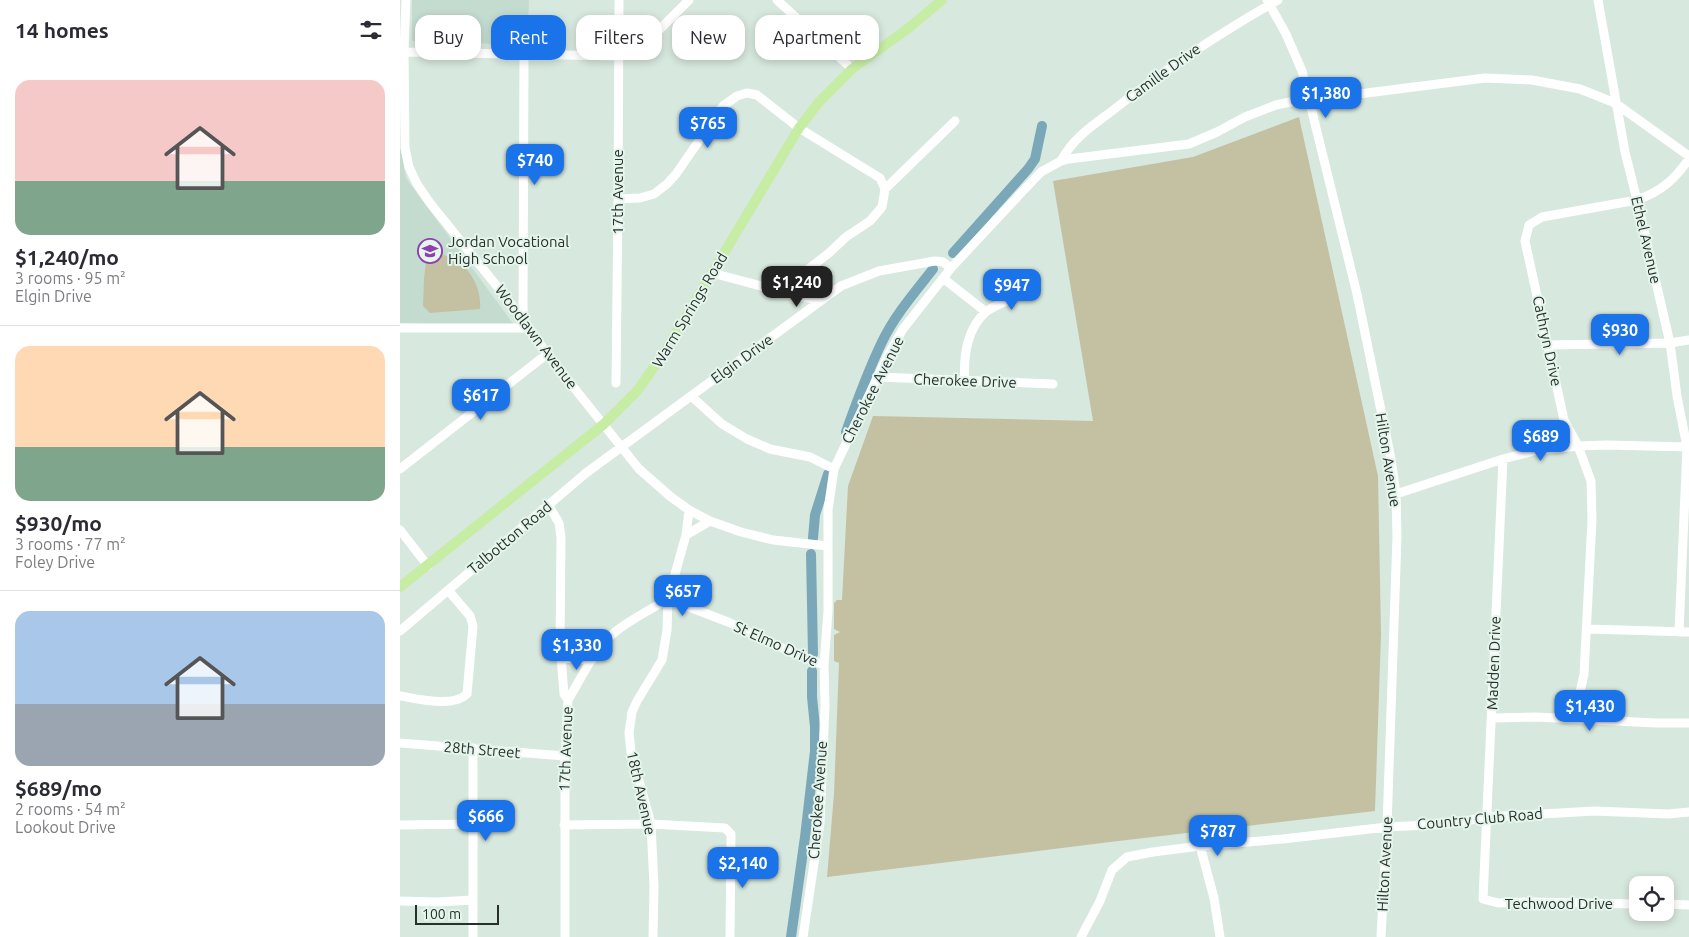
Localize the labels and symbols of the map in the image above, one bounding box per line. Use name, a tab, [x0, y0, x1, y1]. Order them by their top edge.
street label: Camille Drive	[1122, 40, 1204, 105]
pin: $1,380	[1285, 76, 1367, 119]
pin: $765	[678, 106, 738, 149]
pin: $740	[505, 144, 565, 186]
street label: 17th Avenue	[609, 149, 626, 235]
street label: Ethel Avenue	[1628, 195, 1665, 285]
place label: Jordan Vocational High School	[448, 233, 569, 267]
school or university icon: Jordan Vocational High School	[417, 238, 443, 264]
street label: Warm Springs Road	[649, 249, 731, 370]
pin: $1,240	[756, 266, 838, 308]
pin: $947	[982, 268, 1042, 311]
street label: Woodlawn Avenue	[492, 281, 581, 392]
street label: Cathryn Drive	[1530, 294, 1565, 388]
pin: $930	[1590, 314, 1650, 356]
street label: Elgin Drive	[708, 331, 776, 387]
street label: Cherokee Avenue	[838, 333, 907, 446]
street label: Cherokee Drive	[913, 370, 1017, 391]
pin: $617	[451, 378, 511, 421]
street label: Hilton Avenue	[1373, 412, 1404, 508]
pin: $689	[1511, 420, 1571, 462]
street label: Talbotton Road	[464, 498, 555, 578]
pin: $657	[653, 574, 713, 617]
street label: Madden Drive	[1483, 616, 1504, 710]
street label: St Elmo Drive	[732, 617, 821, 670]
pin: $1,330	[536, 628, 618, 671]
pin: $1,430	[1549, 690, 1631, 732]
street label: 17th Avenue	[556, 706, 575, 792]
street label: 28th Street	[443, 738, 521, 761]
street label: Cherokee Avenue	[805, 740, 830, 860]
street label: 18th Avenue	[624, 749, 659, 836]
pin: $666	[456, 800, 516, 842]
street label: Country Club Road	[1416, 805, 1544, 832]
pin: $787	[1188, 814, 1248, 857]
street label: Hilton Avenue	[1374, 816, 1395, 912]
pin: $2,140	[702, 846, 784, 889]
street label: Techwood Drive	[1505, 895, 1613, 912]
scale bar	[415, 902, 499, 925]

